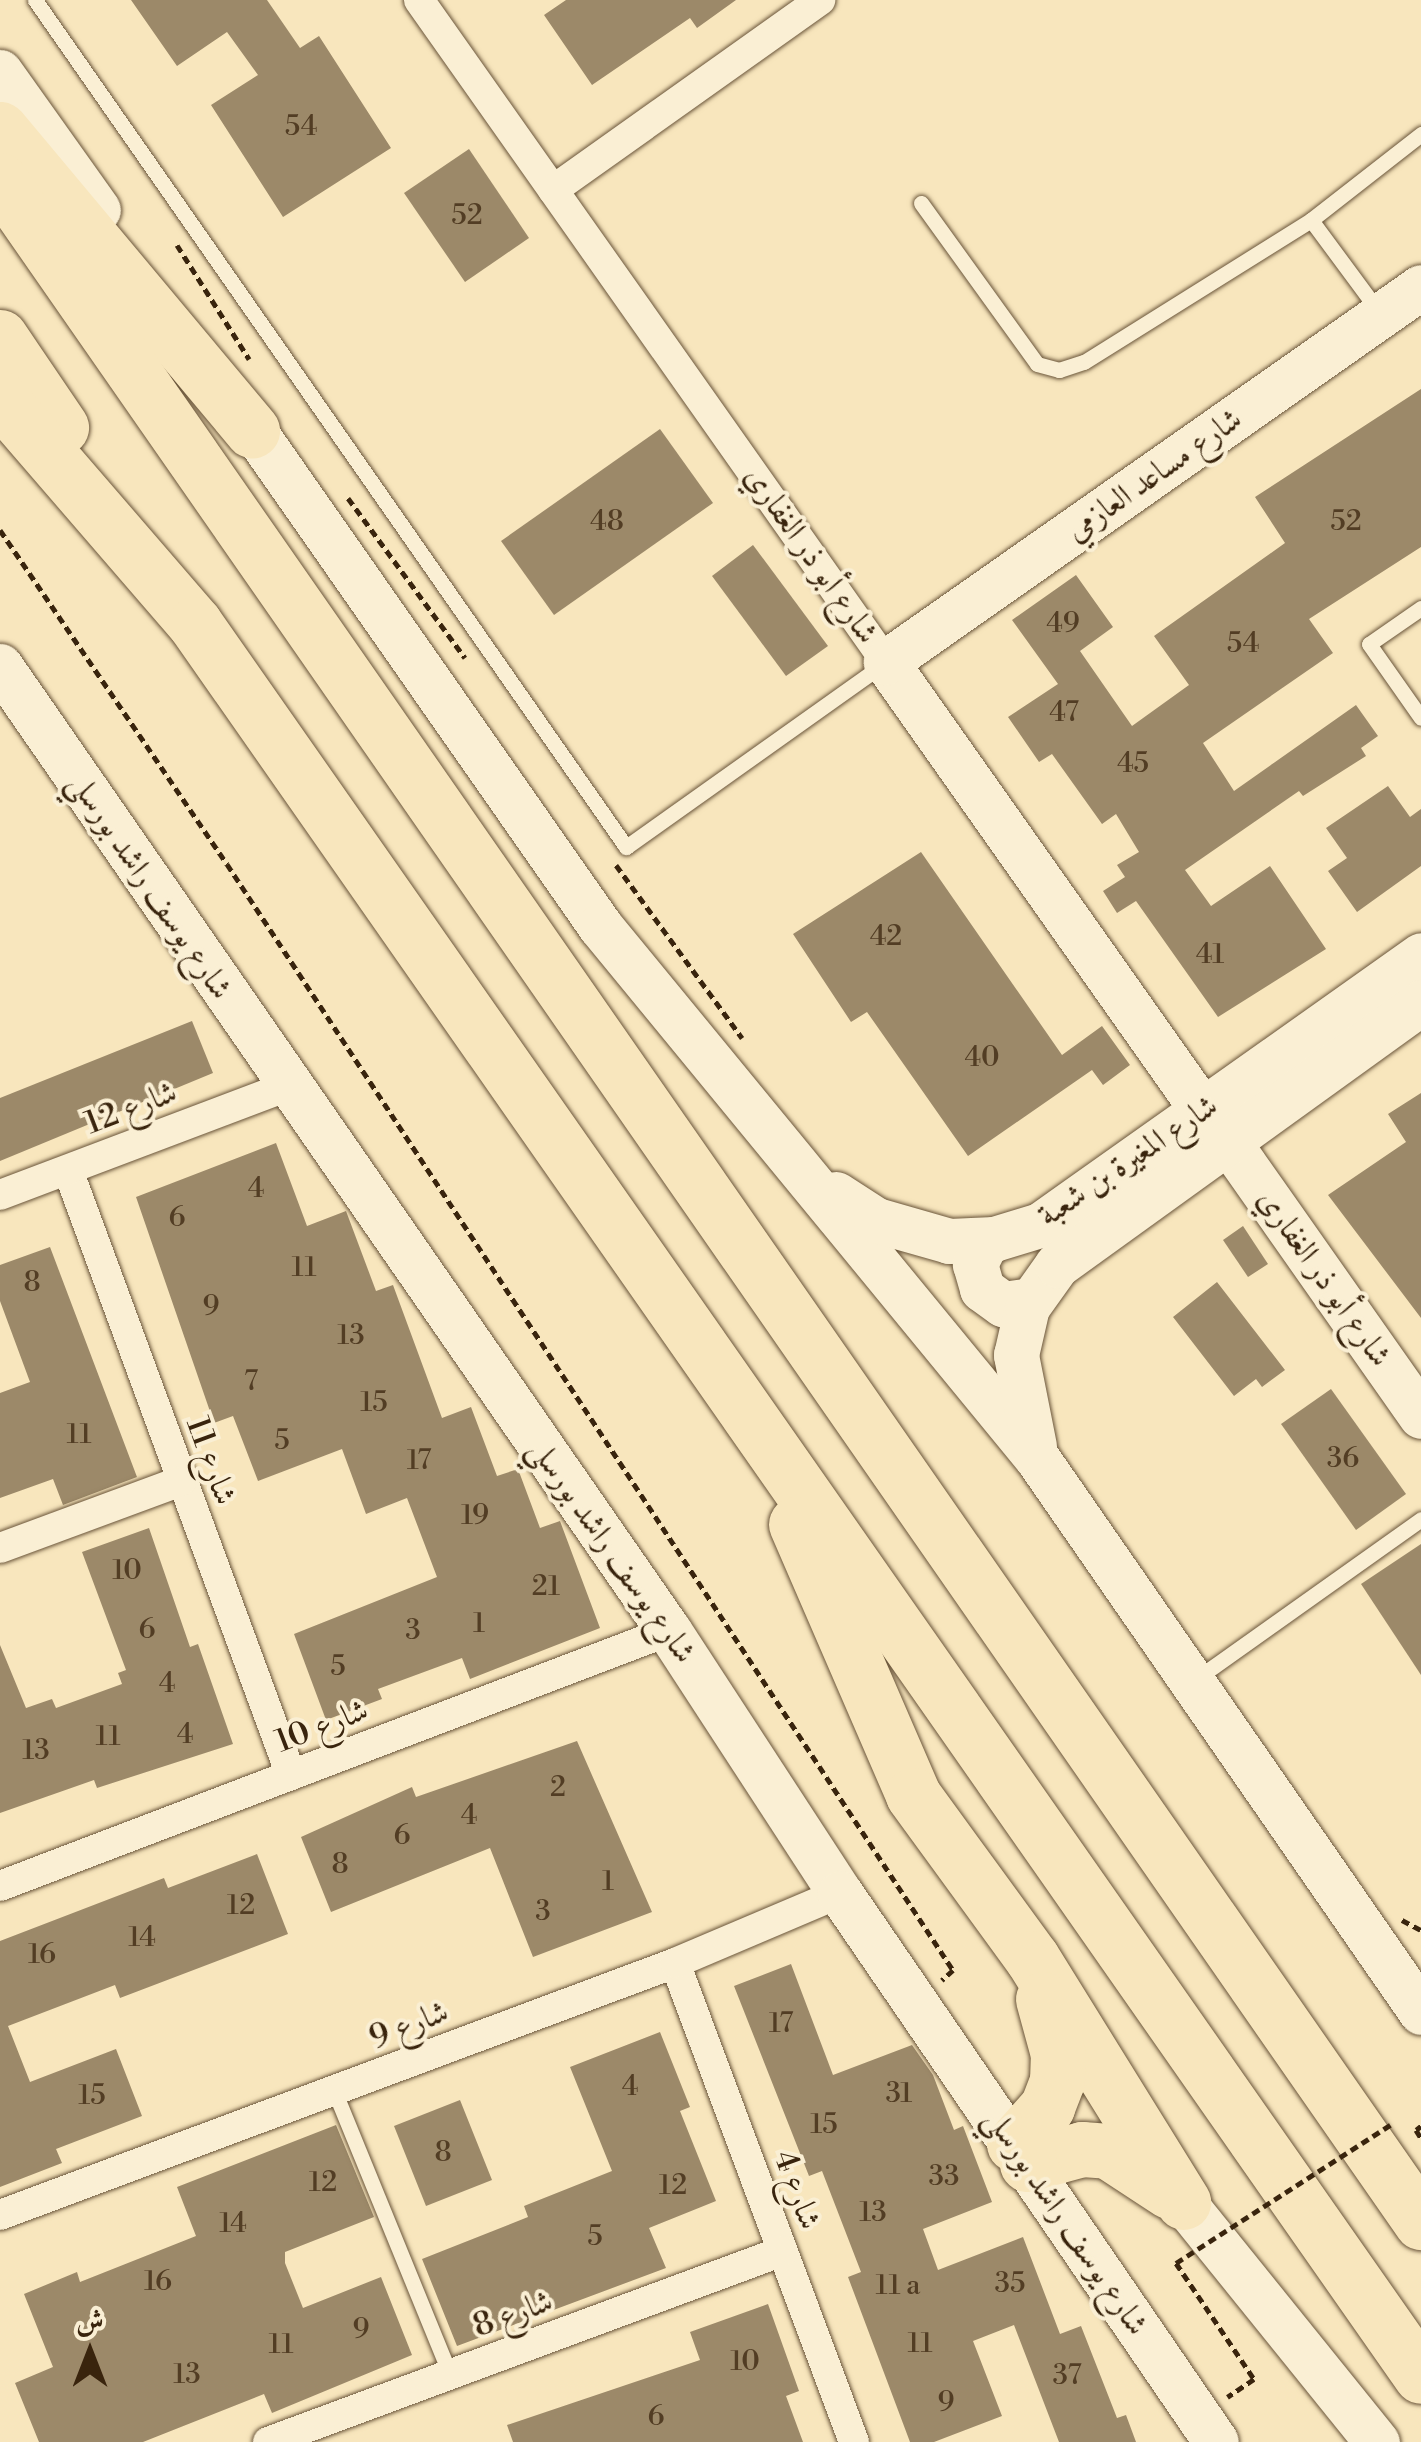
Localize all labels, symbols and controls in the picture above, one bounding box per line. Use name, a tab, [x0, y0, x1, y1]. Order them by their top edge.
house number: 54	[285, 110, 317, 144]
house number: 52	[451, 199, 483, 233]
street label: شارع مساعد العازمي	[1059, 400, 1249, 550]
street label: شارع أبو ذر الغفاري	[736, 459, 886, 651]
house number: 48	[590, 505, 624, 539]
house number: 52	[1330, 505, 1362, 539]
house number: 49	[1046, 607, 1080, 641]
house number: 54	[1227, 627, 1259, 661]
house number: 47	[1049, 696, 1079, 730]
house number: 45	[1117, 747, 1149, 781]
street label: شارع يوسف راشد بورسلي	[60, 765, 240, 1007]
house number: 42	[870, 920, 902, 954]
house number: 41	[1196, 938, 1224, 972]
house number: 40	[964, 1041, 1000, 1075]
street label: شارع 12	[80, 1073, 182, 1143]
street label: شارع المغيرة بن شعبة	[1031, 1087, 1225, 1235]
house number: 4	[248, 1172, 264, 1206]
street label: شارع أبو ذر الغفاري	[1249, 1182, 1399, 1374]
house number: 6	[169, 1201, 185, 1235]
house number: 11	[291, 1251, 317, 1285]
house number: 8	[23, 1266, 41, 1300]
house number: 9	[203, 1290, 219, 1324]
house number: 13	[337, 1319, 365, 1353]
house number: 7	[244, 1365, 258, 1399]
house number: 15	[360, 1386, 388, 1420]
street label: شارع 11	[177, 1412, 245, 1510]
house number: 11	[66, 1418, 92, 1452]
house number: 5	[274, 1424, 290, 1458]
street label: شارع يوسف راشد بورسلي	[520, 1431, 704, 1671]
house number: 36	[1327, 1442, 1359, 1476]
house number: 17	[407, 1444, 431, 1478]
house number: 19	[461, 1499, 489, 1533]
house number: 10	[112, 1554, 142, 1588]
house number: 21	[532, 1570, 560, 1604]
house number: 1	[473, 1607, 485, 1641]
house number: 6	[139, 1613, 155, 1647]
house number: 3	[405, 1614, 421, 1648]
house number: 5	[330, 1650, 346, 1684]
house number: 4	[159, 1667, 175, 1701]
street label: شارع 10	[270, 1691, 374, 1761]
house number: 4	[177, 1718, 193, 1752]
house number: 11	[95, 1720, 121, 1754]
house number: 13	[22, 1734, 50, 1768]
house number: 2	[550, 1771, 566, 1805]
house number: 4	[461, 1799, 477, 1833]
house number: 6	[394, 1819, 410, 1853]
house number: 8	[331, 1848, 349, 1882]
house number: 1	[602, 1865, 614, 1899]
house number: 12	[227, 1889, 255, 1923]
house number: 3	[535, 1895, 551, 1929]
house number: 14	[128, 1921, 156, 1955]
house number: 16	[28, 1938, 56, 1972]
street label: شارع 9	[364, 1992, 454, 2058]
house number: 17	[769, 2007, 793, 2041]
house number: 4	[622, 2070, 638, 2104]
house number: 31	[886, 2077, 912, 2111]
house number: 15	[78, 2079, 106, 2113]
street label: شارع يوسف راشد بورسلي	[976, 2101, 1156, 2343]
house number: 15	[810, 2108, 838, 2142]
house number: 8	[434, 2136, 452, 2170]
street label: شارع 4	[765, 2145, 829, 2235]
house number: 33	[929, 2160, 959, 2194]
house number: 12	[309, 2166, 337, 2200]
house number: 12	[659, 2169, 687, 2203]
house number: 13	[859, 2196, 887, 2230]
house number: 14	[219, 2207, 247, 2241]
house number: 5	[587, 2220, 603, 2254]
house number: 16	[144, 2265, 172, 2299]
house number: 35	[995, 2267, 1025, 2301]
house number: 11 a	[876, 2269, 920, 2303]
street label: شارع 8	[468, 2282, 558, 2346]
north arrow	[40, 2302, 140, 2402]
text: ش	[76, 2304, 104, 2339]
house number: 9	[353, 2313, 369, 2347]
house number: 11	[907, 2327, 933, 2361]
house number: 11	[268, 2328, 294, 2362]
house number: 10	[730, 2345, 760, 2379]
house number: 13	[173, 2358, 201, 2392]
house number: 37	[1052, 2359, 1082, 2393]
house number: 9	[938, 2386, 954, 2420]
house number: 6	[648, 2400, 664, 2434]

